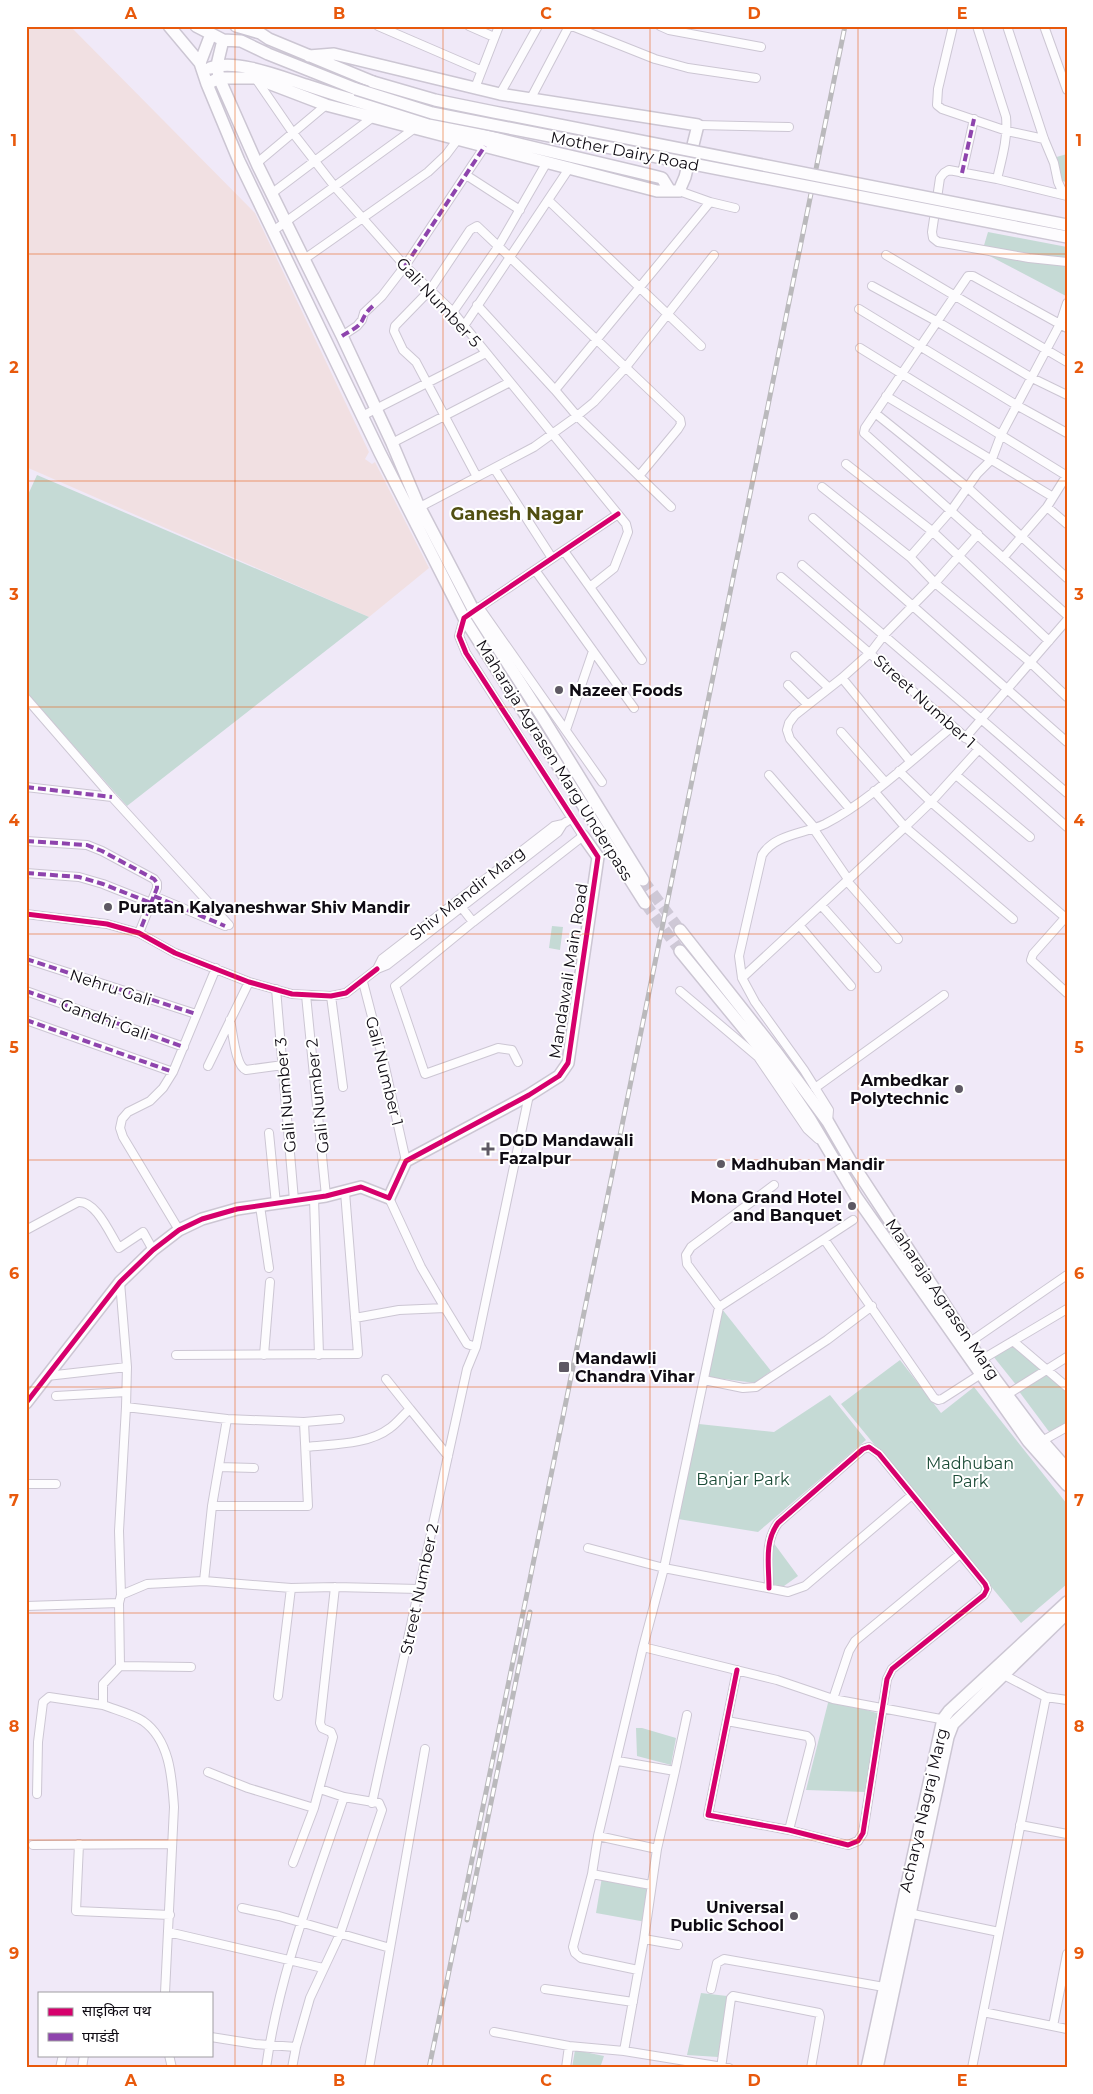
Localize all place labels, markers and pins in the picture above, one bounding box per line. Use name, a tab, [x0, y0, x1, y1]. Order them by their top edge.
place label: Nazeer Foods	[569, 681, 683, 700]
marker: Nazeer Foods	[553, 684, 565, 696]
place label: Puratan Kalyaneshwar Shiv Mandir	[118, 898, 410, 917]
marker: Puratan Kalyaneshwar Shiv Mandir	[102, 901, 114, 913]
place label: Ambedkar Polytechnic	[850, 1071, 950, 1108]
marker: Ambedkar Polytechnic	[953, 1083, 965, 1095]
place label: DGD Mandawali Fazalpur	[499, 1131, 634, 1168]
marker: DGD Mandawali Fazalpur	[481, 1142, 495, 1156]
place label: Madhuban Mandir	[731, 1155, 885, 1174]
marker: Madhuban Mandir	[715, 1158, 727, 1170]
place label: Mona Grand Hotel and Banquet	[691, 1188, 842, 1225]
marker: Mona Grand Hotel and Banquet	[846, 1200, 858, 1212]
place label: Mandawli Chandra Vihar	[575, 1349, 695, 1386]
marker: Mandawli Chandra Vihar	[557, 1360, 571, 1374]
place label: Universal Public School	[670, 1898, 784, 1935]
marker: Universal Public School	[788, 1910, 800, 1922]

